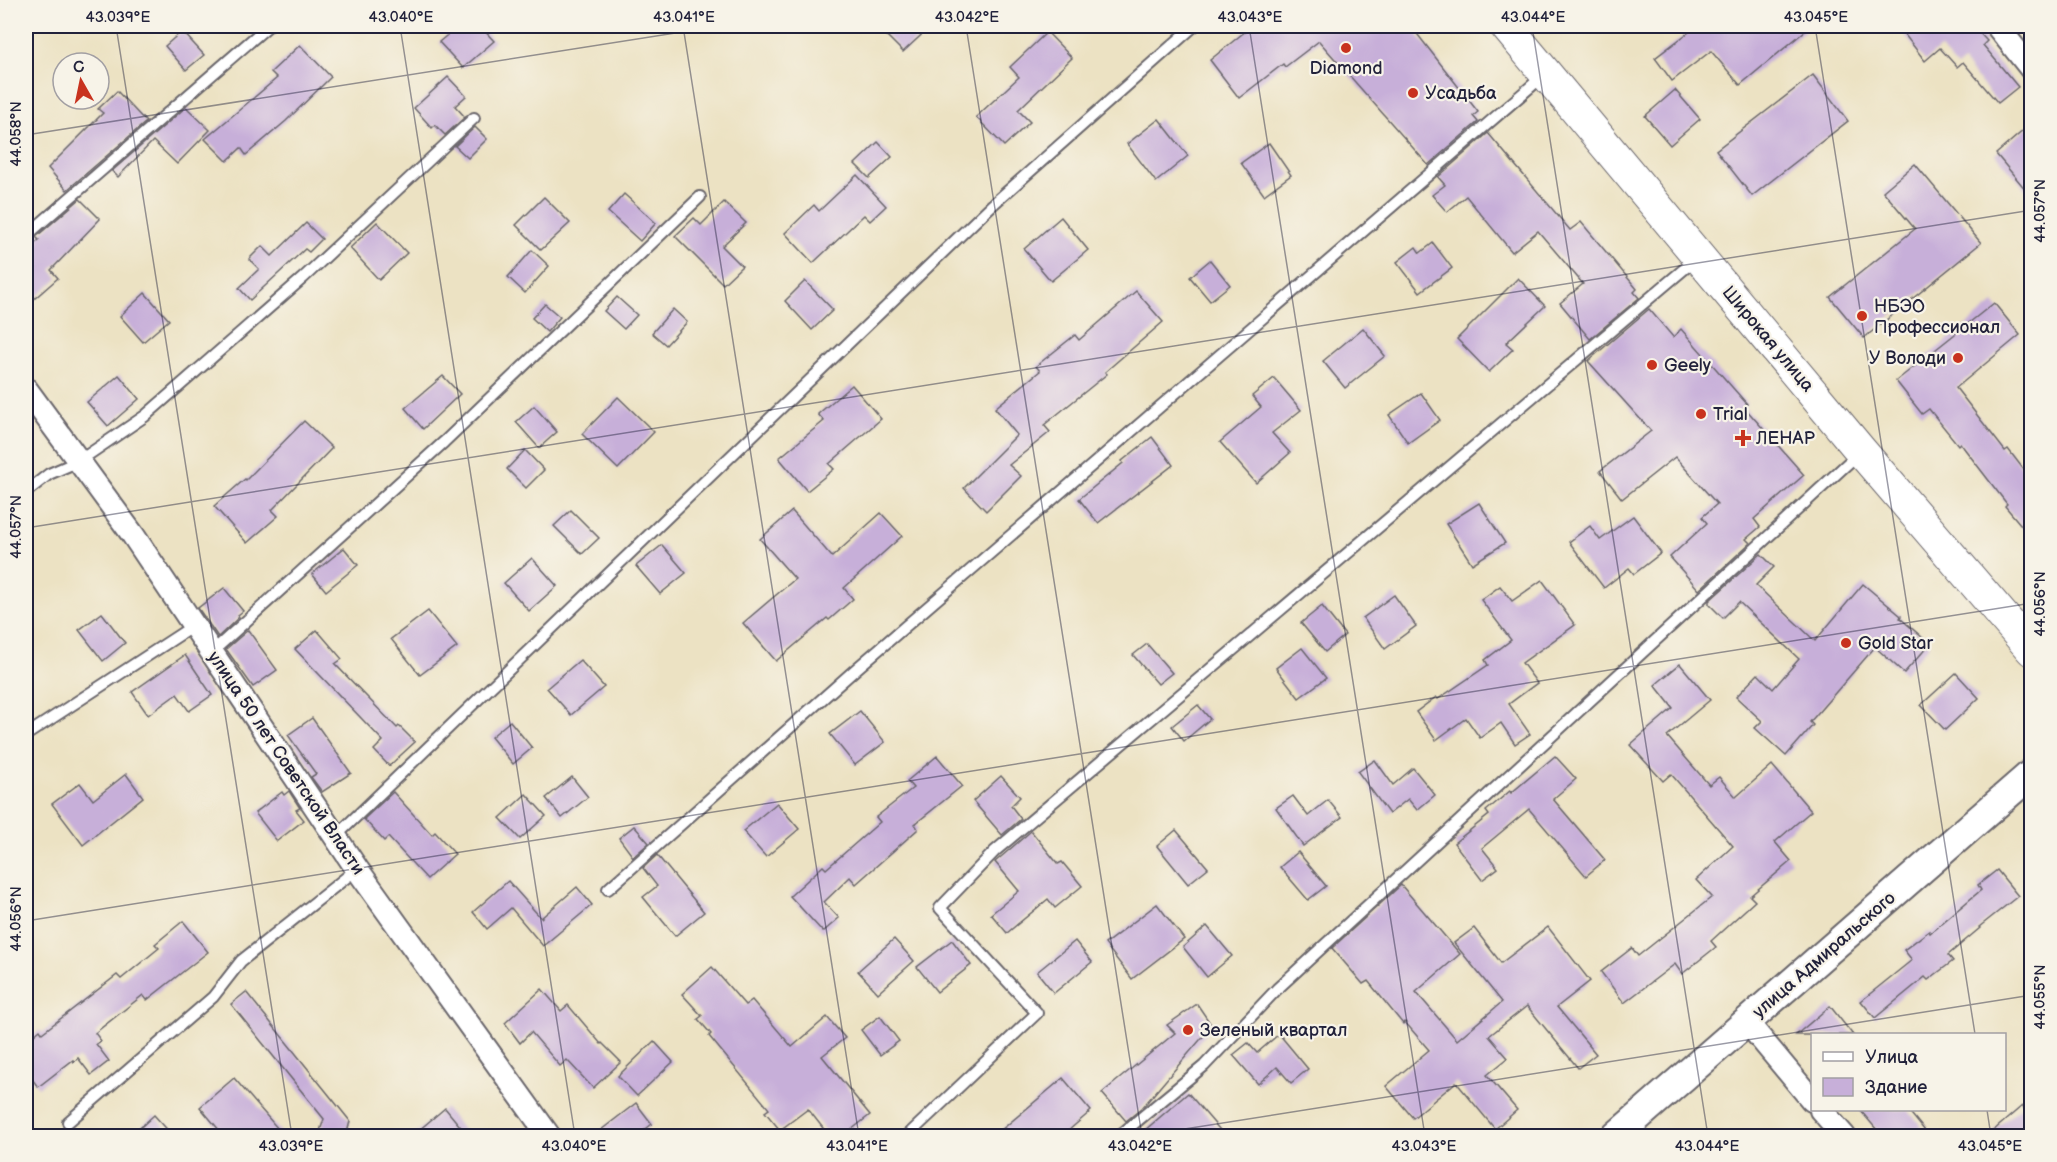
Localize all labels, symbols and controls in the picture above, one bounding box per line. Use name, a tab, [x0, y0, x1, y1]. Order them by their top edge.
text: 43.039°E	[86, 8, 151, 27]
text: 43.040°E	[369, 8, 434, 27]
text: 43.041°E	[653, 8, 715, 27]
text: 43.042°E	[935, 8, 999, 27]
text: 43.043°E	[1218, 8, 1283, 27]
text: 43.044°E	[1501, 8, 1565, 27]
text: 43.045°E	[1784, 8, 1848, 27]
marker: Diamond	[1339, 41, 1353, 55]
north arrow	[51, 51, 111, 111]
text: С	[72, 57, 86, 78]
place label: Diamond	[1309, 58, 1383, 79]
place label: Усадьба	[1425, 83, 1497, 104]
marker: Усадьба	[1406, 86, 1420, 100]
text: 44.058°N	[7, 101, 26, 167]
text: 44.057°N	[2031, 179, 2050, 243]
street label: Широкая улица	[1718, 282, 1819, 396]
place label: НБЭО Профессионал	[1874, 296, 2000, 338]
marker: НБЭО Профессионал	[1855, 309, 1869, 323]
place label: У Володи	[1869, 348, 1946, 369]
marker: У Володи	[1951, 351, 1965, 365]
place label: Geely	[1664, 355, 1712, 376]
marker: Geely	[1645, 358, 1659, 372]
place label: Trial	[1713, 404, 1748, 425]
marker: Trial	[1694, 407, 1708, 421]
place label: ЛЕНАР	[1755, 428, 1815, 449]
marker: ЛЕНАР	[1734, 429, 1752, 447]
text: 44.057°N	[7, 495, 26, 559]
text: 44.056°N	[2031, 571, 2050, 637]
place label: Gold Star	[1858, 633, 1933, 654]
marker: Gold Star	[1839, 636, 1853, 650]
street label: улица 50 лет Советской Власти	[203, 647, 369, 879]
text: 44.056°N	[7, 886, 26, 952]
street label: улица Адмиральского	[1748, 887, 1900, 1023]
text: 44.055°N	[2031, 964, 2050, 1030]
place label: Зеленый квартал	[1200, 1020, 1347, 1041]
marker: Зеленый квартал	[1181, 1023, 1195, 1037]
legend	[1811, 1033, 2006, 1111]
text: Улица	[1865, 1047, 1919, 1068]
text: Здание	[1865, 1077, 1927, 1098]
text: 43.039°E	[259, 1137, 324, 1156]
text: 43.040°E	[542, 1137, 607, 1156]
text: 43.041°E	[826, 1137, 888, 1156]
text: 43.042°E	[1108, 1137, 1172, 1156]
text: 43.043°E	[1392, 1137, 1457, 1156]
text: 43.044°E	[1675, 1137, 1739, 1156]
text: 43.045°E	[1958, 1137, 2022, 1156]

